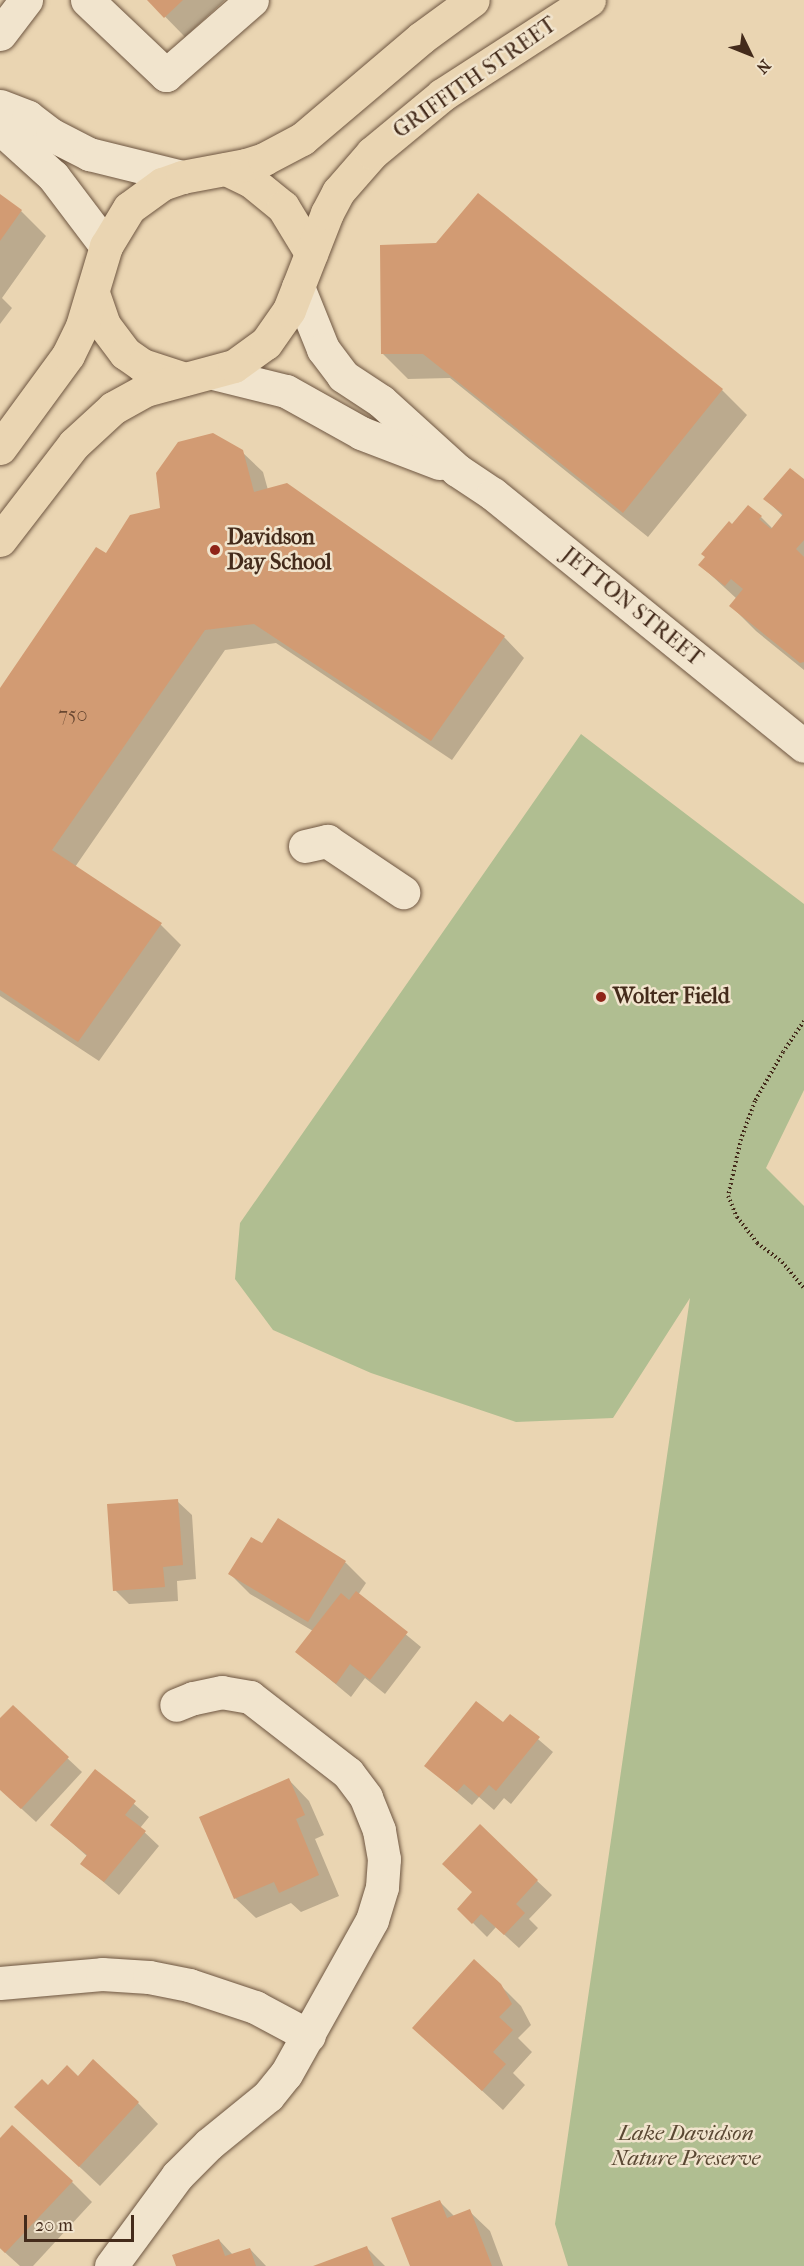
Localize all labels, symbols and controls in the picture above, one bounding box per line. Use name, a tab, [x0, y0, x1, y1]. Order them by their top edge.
street label: GRIFFITH STREET	[388, 12, 562, 144]
north arrow	[720, 24, 780, 84]
text: N	[752, 56, 775, 78]
place label: Davidson Day School	[227, 524, 332, 576]
street label: JETTON STREET	[556, 542, 708, 672]
marker: Davidson Day School	[208, 543, 222, 557]
house number: 750	[58, 702, 88, 726]
place label: Wolter Field	[613, 984, 730, 1010]
marker: Wolter Field	[594, 990, 608, 1004]
park label: Lake Davidson Nature Preserve	[612, 2120, 760, 2172]
scale bar	[27, 2203, 136, 2241]
text: 20 m	[35, 2215, 73, 2236]

